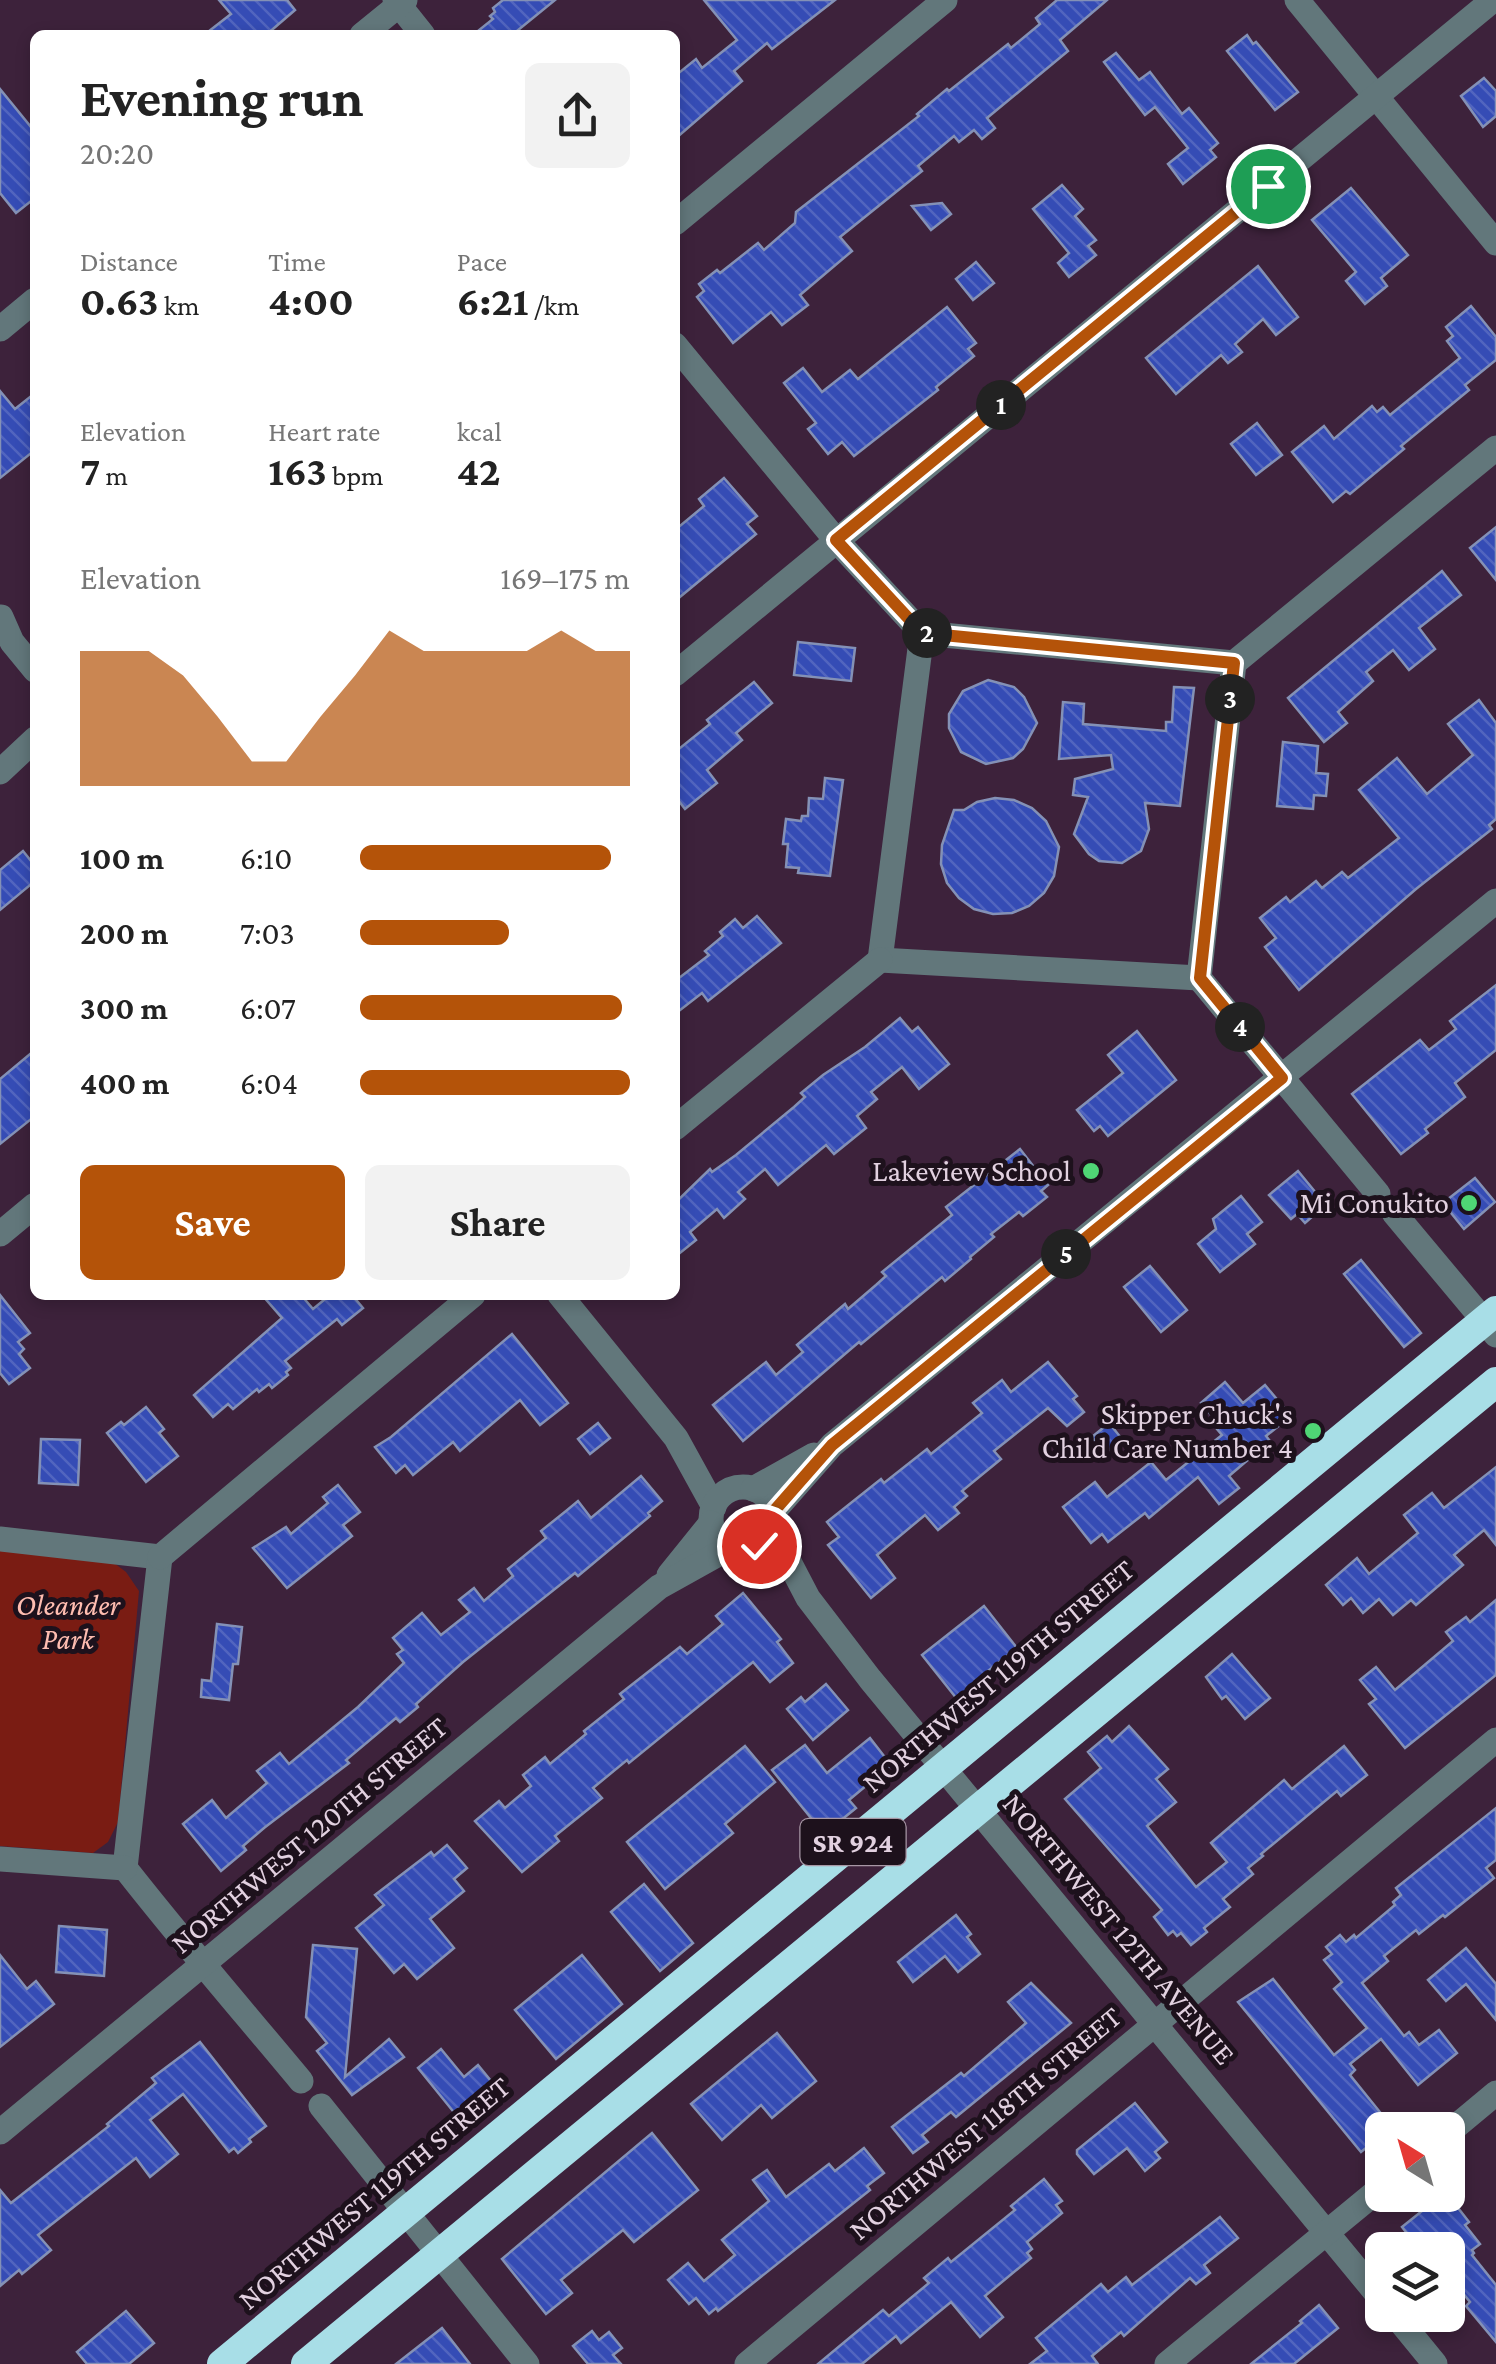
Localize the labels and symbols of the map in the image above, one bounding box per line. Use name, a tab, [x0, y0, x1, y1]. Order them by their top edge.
pin	[1226, 144, 1311, 229]
pin: 1	[976, 380, 1026, 430]
pin: 2	[902, 608, 952, 658]
pin: 3	[1205, 674, 1255, 724]
pin: 4	[1215, 1002, 1265, 1052]
place label: Lakeview School	[872, 1154, 1071, 1187]
marker: Lakeview School	[1080, 1160, 1102, 1182]
place label: Mi Conukito	[1299, 1186, 1449, 1219]
marker: Mi Conukito	[1458, 1192, 1480, 1214]
pin: 5	[1041, 1229, 1091, 1279]
place label: Skipper Chuck's Child Care Number 4	[1042, 1397, 1293, 1464]
marker: Skipper Chuck's Child Care Number 4	[1302, 1420, 1324, 1442]
pin	[717, 1504, 802, 1589]
street label: NORTHWEST 119TH STREET	[855, 1552, 1140, 1799]
park label: Oleander Park	[16, 1588, 122, 1655]
street label: NORTHWEST 120TH STREET	[164, 1710, 453, 1960]
street label: NORTHWEST 12TH AVENUE	[997, 1787, 1242, 2070]
road number: SR 924	[800, 1819, 906, 1865]
street label: NORTHWEST 118TH STREET	[842, 1999, 1127, 2246]
street label: NORTHWEST 119TH STREET	[231, 2069, 516, 2316]
north arrow	[1365, 2112, 1465, 2212]

